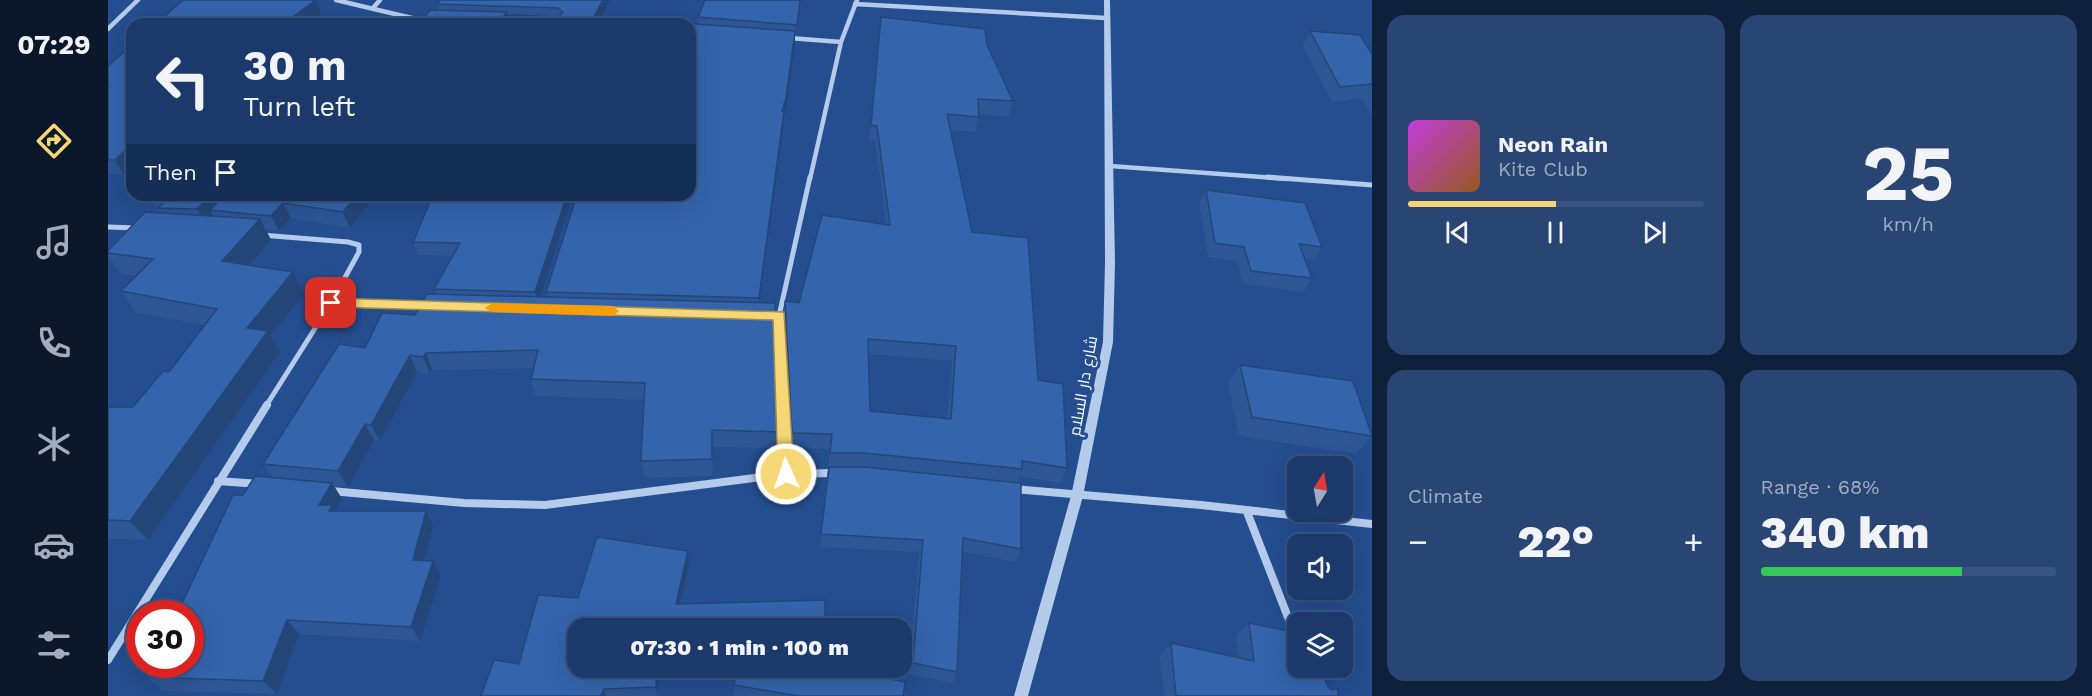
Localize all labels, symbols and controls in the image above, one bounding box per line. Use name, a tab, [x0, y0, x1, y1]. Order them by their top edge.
text: 07:29	[17, 29, 91, 61]
text: 30 m	[243, 41, 347, 90]
icon: left	[144, 42, 222, 120]
text: Turn left	[243, 91, 355, 123]
icon: directions	[33, 120, 75, 162]
text: 25	[1862, 127, 1954, 219]
text: Neon Rain	[1498, 132, 1608, 157]
icon: arrive	[209, 156, 242, 189]
text: Kite Club	[1498, 157, 1588, 181]
text: Then	[144, 160, 197, 185]
text: km/h	[1882, 212, 1934, 236]
icon: previous	[1441, 216, 1474, 249]
icon: pause	[1539, 216, 1572, 249]
icon: next	[1638, 216, 1671, 249]
icon: music	[33, 221, 75, 263]
pin	[305, 277, 356, 328]
icon: arrive	[314, 286, 347, 319]
icon: phone	[33, 322, 75, 364]
street label: شارع دار السلام	[1065, 334, 1103, 438]
icon: climate	[33, 423, 75, 465]
position arrow	[754, 442, 818, 506]
north arrow	[1287, 456, 1353, 522]
map controls	[1287, 456, 1353, 678]
text: Range · 68%	[1761, 475, 1879, 499]
text: Climate	[1408, 484, 1483, 508]
text: 340 km	[1761, 506, 1929, 559]
text: 22°	[1517, 515, 1594, 568]
text: −	[1408, 522, 1428, 561]
text: +	[1684, 522, 1703, 561]
icon: car	[33, 524, 75, 566]
button: sound	[1287, 534, 1353, 600]
speed limit sign: 30	[126, 600, 204, 678]
button: layers	[1287, 612, 1353, 678]
icon: filters	[33, 624, 75, 666]
text: 07:30 · 1 min · 100 m	[630, 635, 849, 660]

